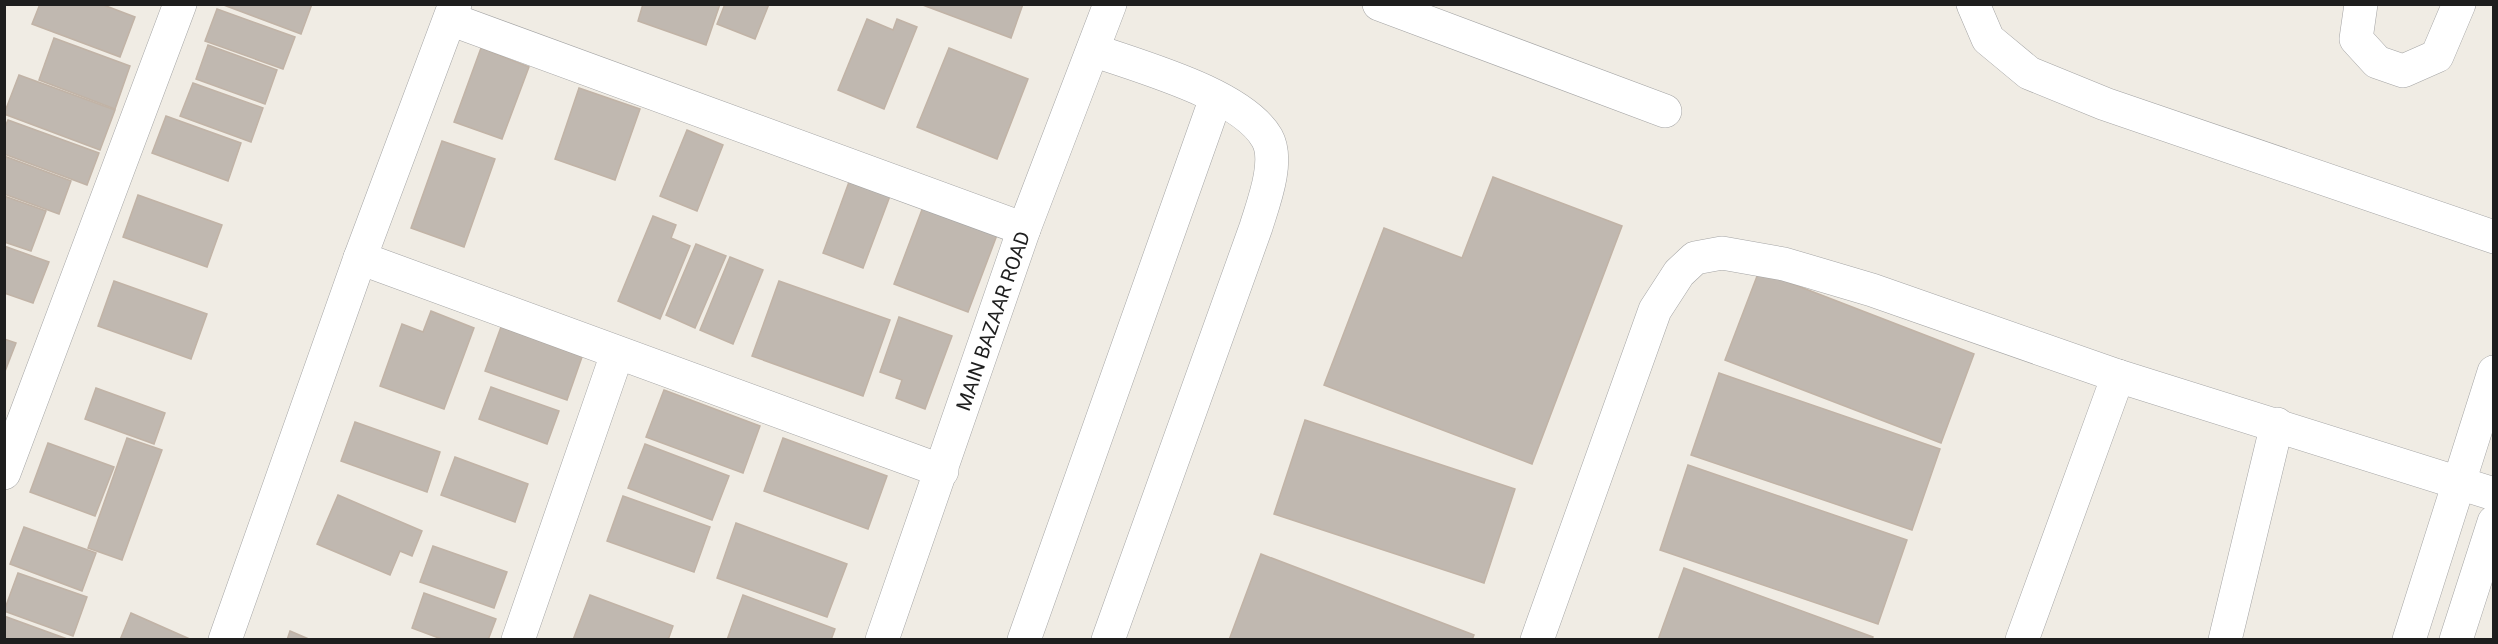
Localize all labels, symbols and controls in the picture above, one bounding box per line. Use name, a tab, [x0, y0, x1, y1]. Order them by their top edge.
street label: MAIN BAZAAR ROAD	[951, 228, 1035, 414]

